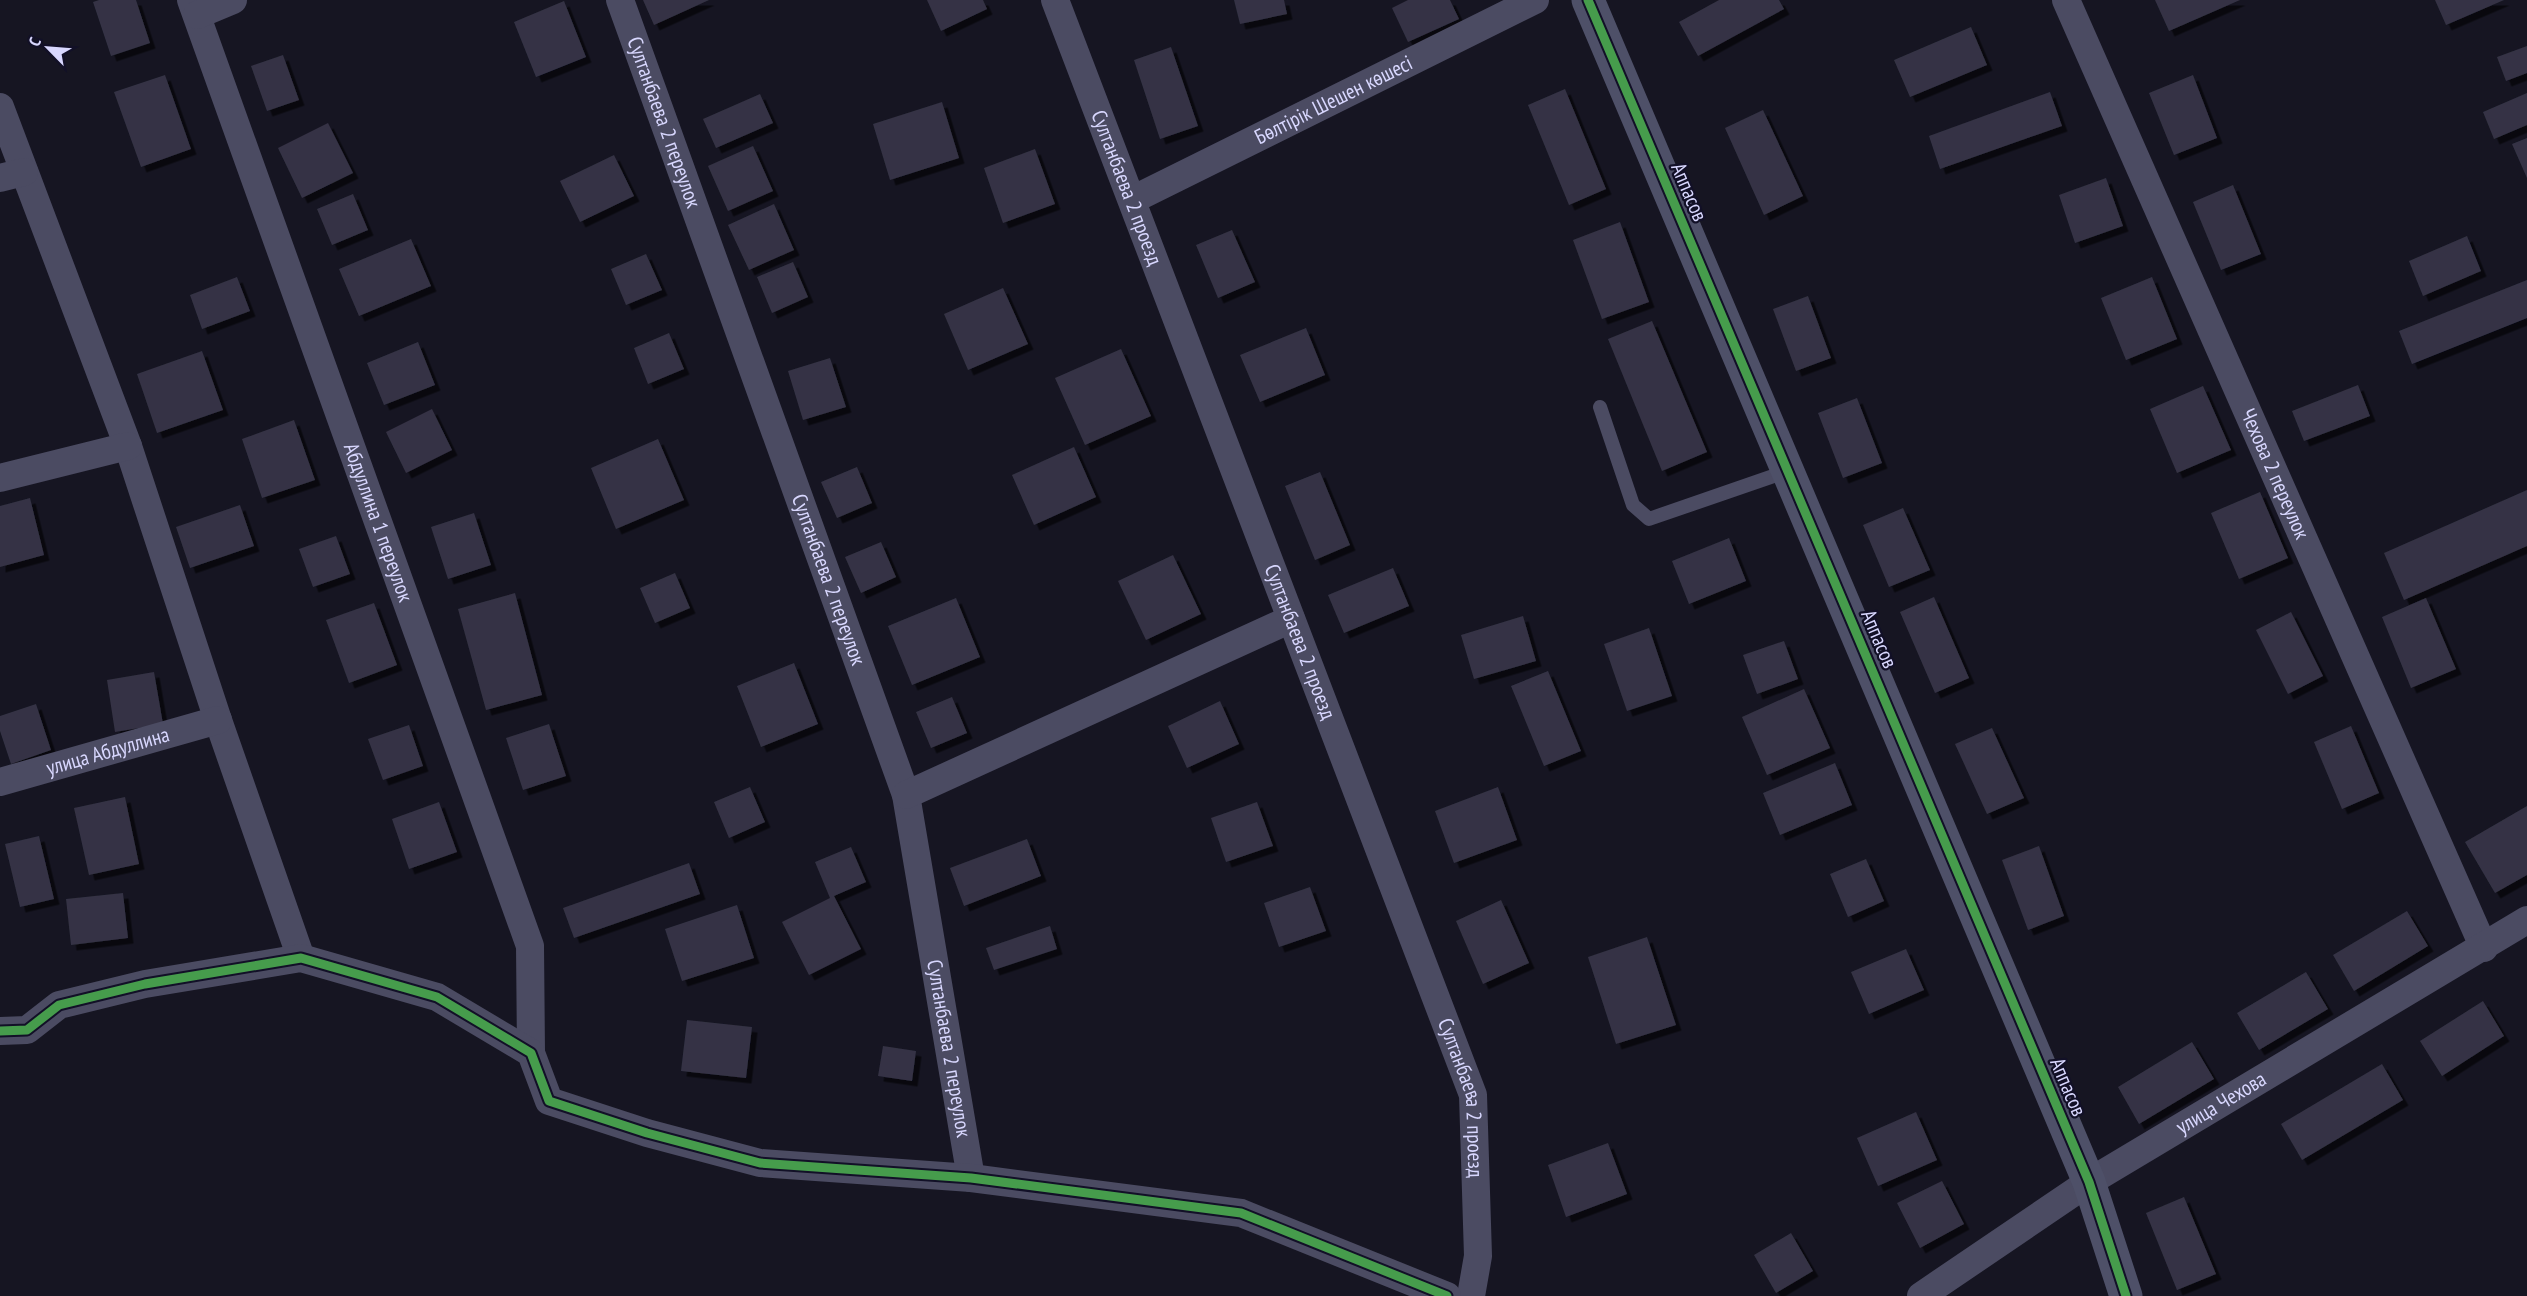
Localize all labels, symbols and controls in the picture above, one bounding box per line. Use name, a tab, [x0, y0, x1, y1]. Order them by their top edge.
north arrow	[18, 18, 78, 78]
text: С	[24, 33, 45, 49]
street label: Султанбаева 2 переулок	[621, 33, 708, 211]
street label: Бөлтірік Шешен көшесі	[1250, 49, 1417, 150]
street label: Султанбаева 2 проезд	[1085, 106, 1169, 269]
street label: Аппасов	[1665, 158, 1714, 225]
street label: Чехова 2 переулок	[2235, 404, 2316, 543]
street label: Абдуллина 1 переулок	[338, 439, 420, 605]
street label: Султанбаева 2 переулок	[786, 490, 872, 669]
street label: Султанбаева 2 проезд	[1259, 560, 1342, 723]
street label: Аппасов	[1855, 605, 1904, 672]
street label: улица Абдуллина	[43, 721, 172, 781]
street label: Султанбаева 2 переулок	[921, 957, 978, 1139]
street label: Султанбаева 2 проезд	[1432, 1014, 1490, 1178]
street label: Аппасов	[2044, 1053, 2093, 1120]
street label: улица Чехова	[2171, 1065, 2271, 1140]

